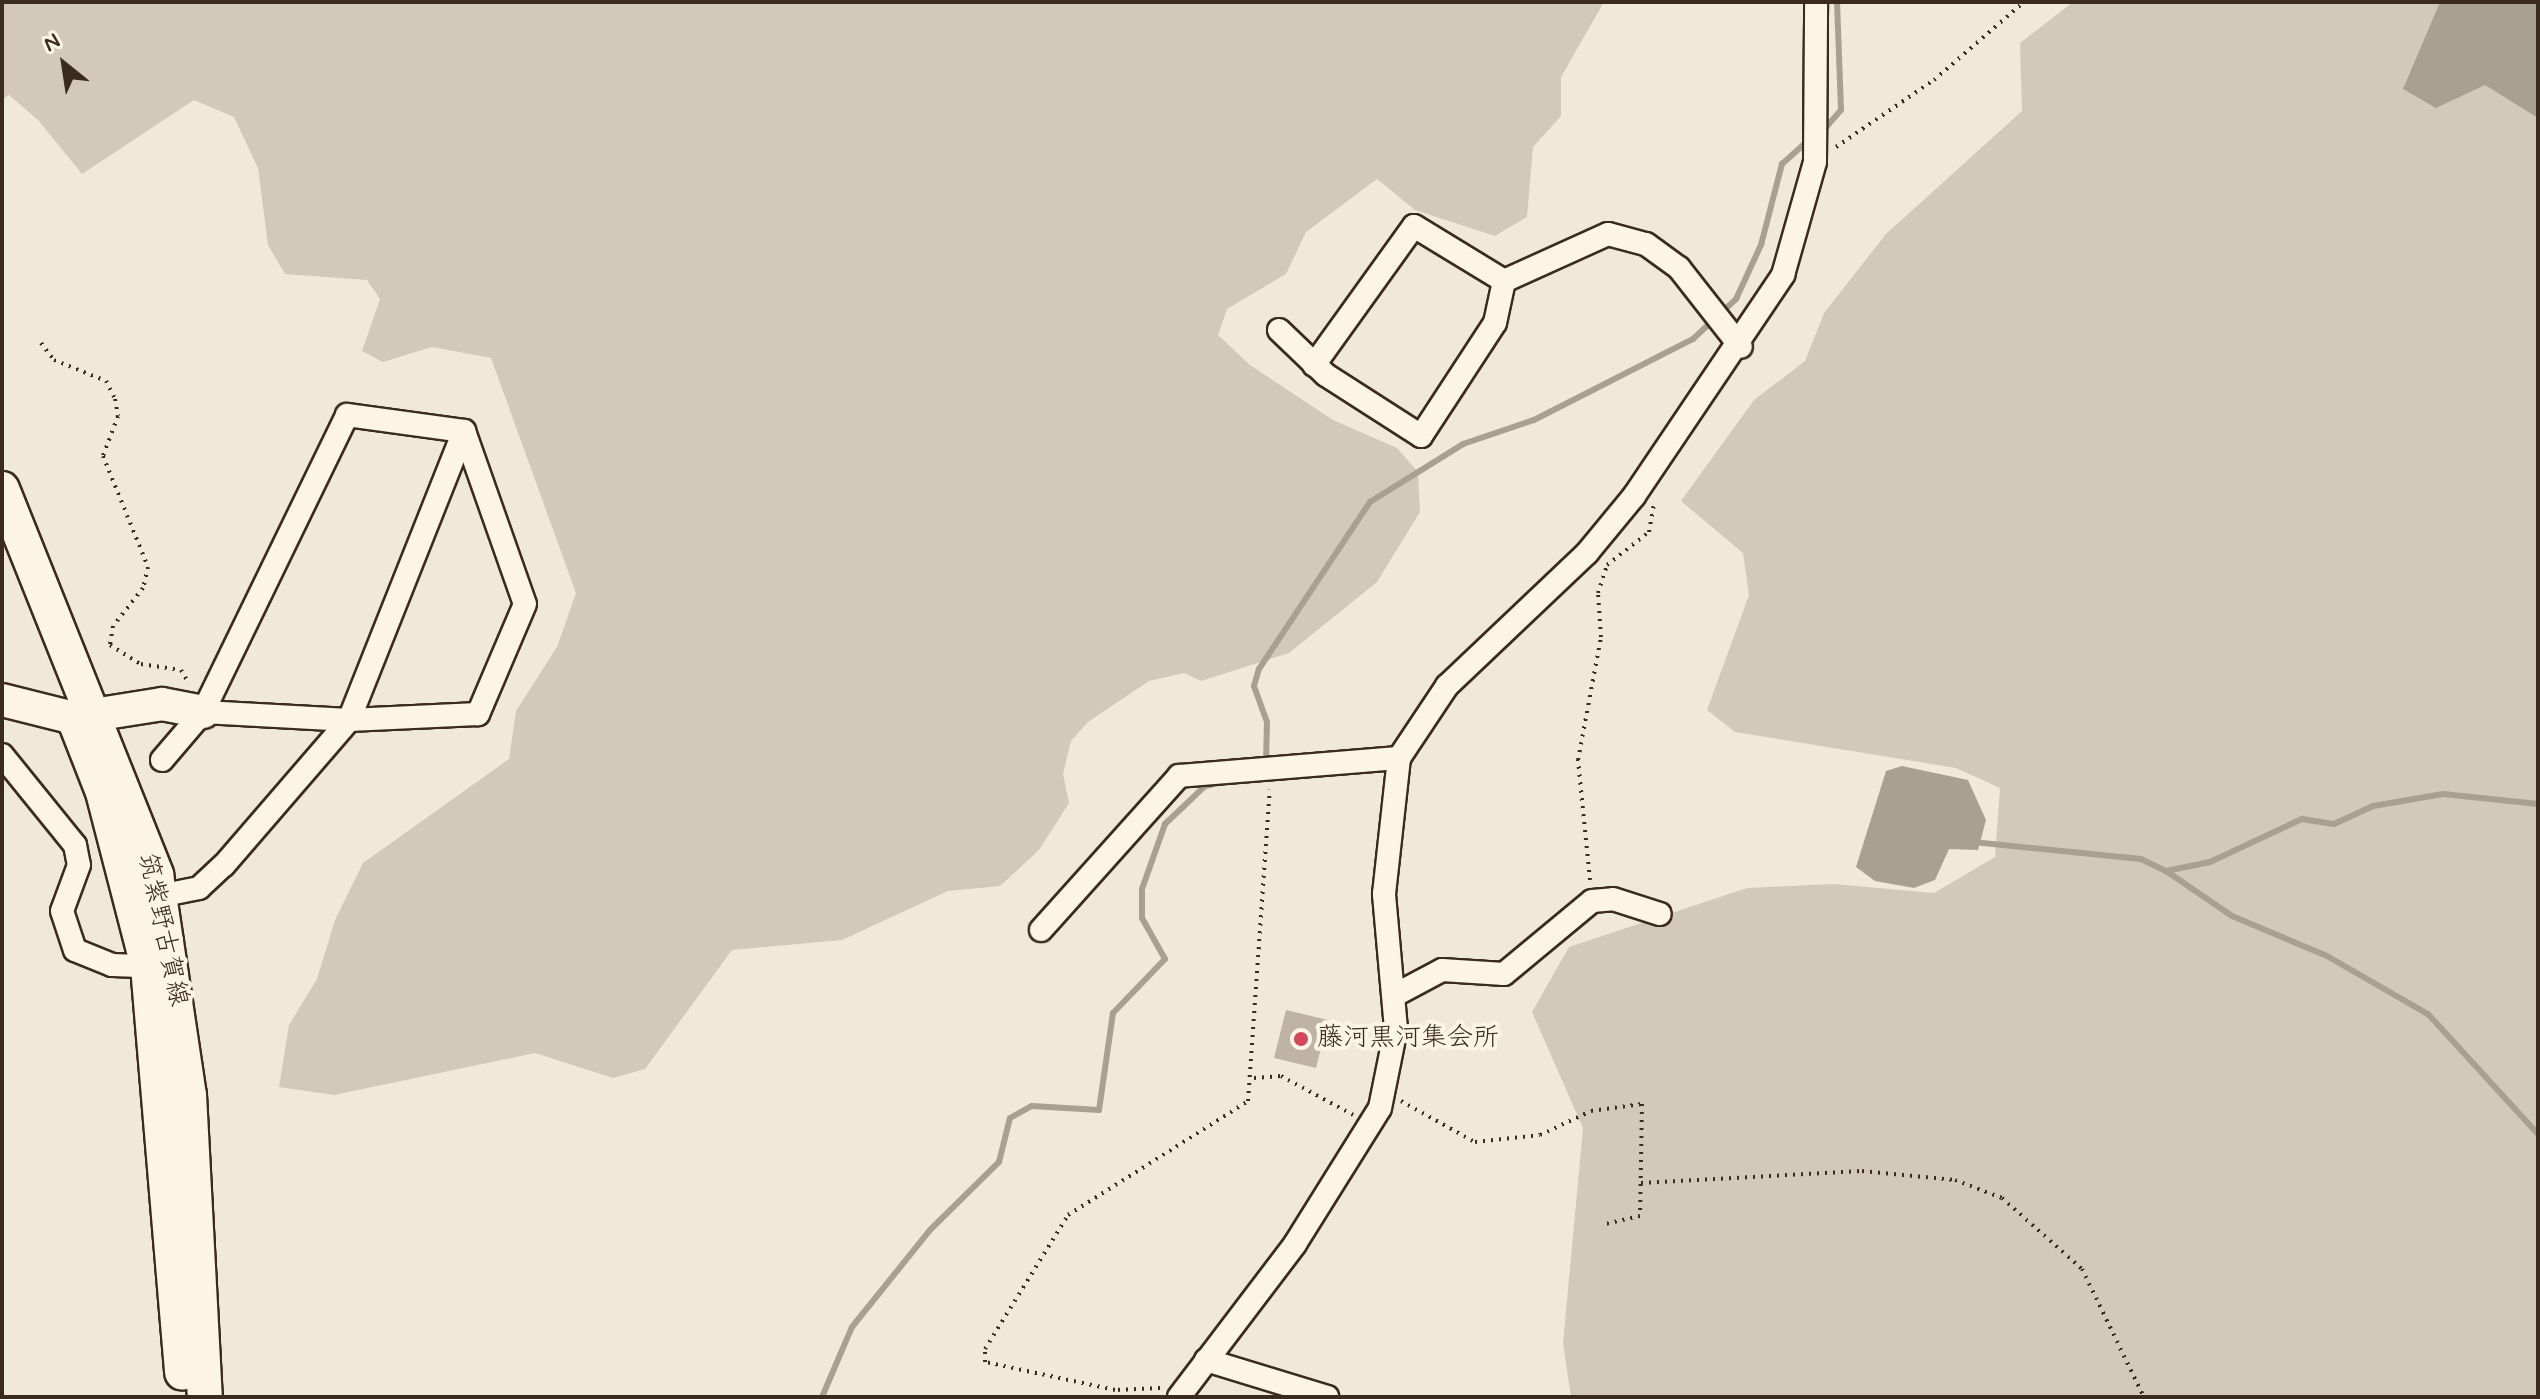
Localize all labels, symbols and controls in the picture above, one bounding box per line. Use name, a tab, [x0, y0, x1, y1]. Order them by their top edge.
north arrow	[24, 24, 104, 104]
text: N	[39, 27, 65, 59]
street label: 筑紫野古賀線	[131, 850, 193, 1010]
place label: 藤河黒河集会所	[1317, 1023, 1499, 1055]
marker: 藤河黒河集会所	[1292, 1030, 1310, 1048]

